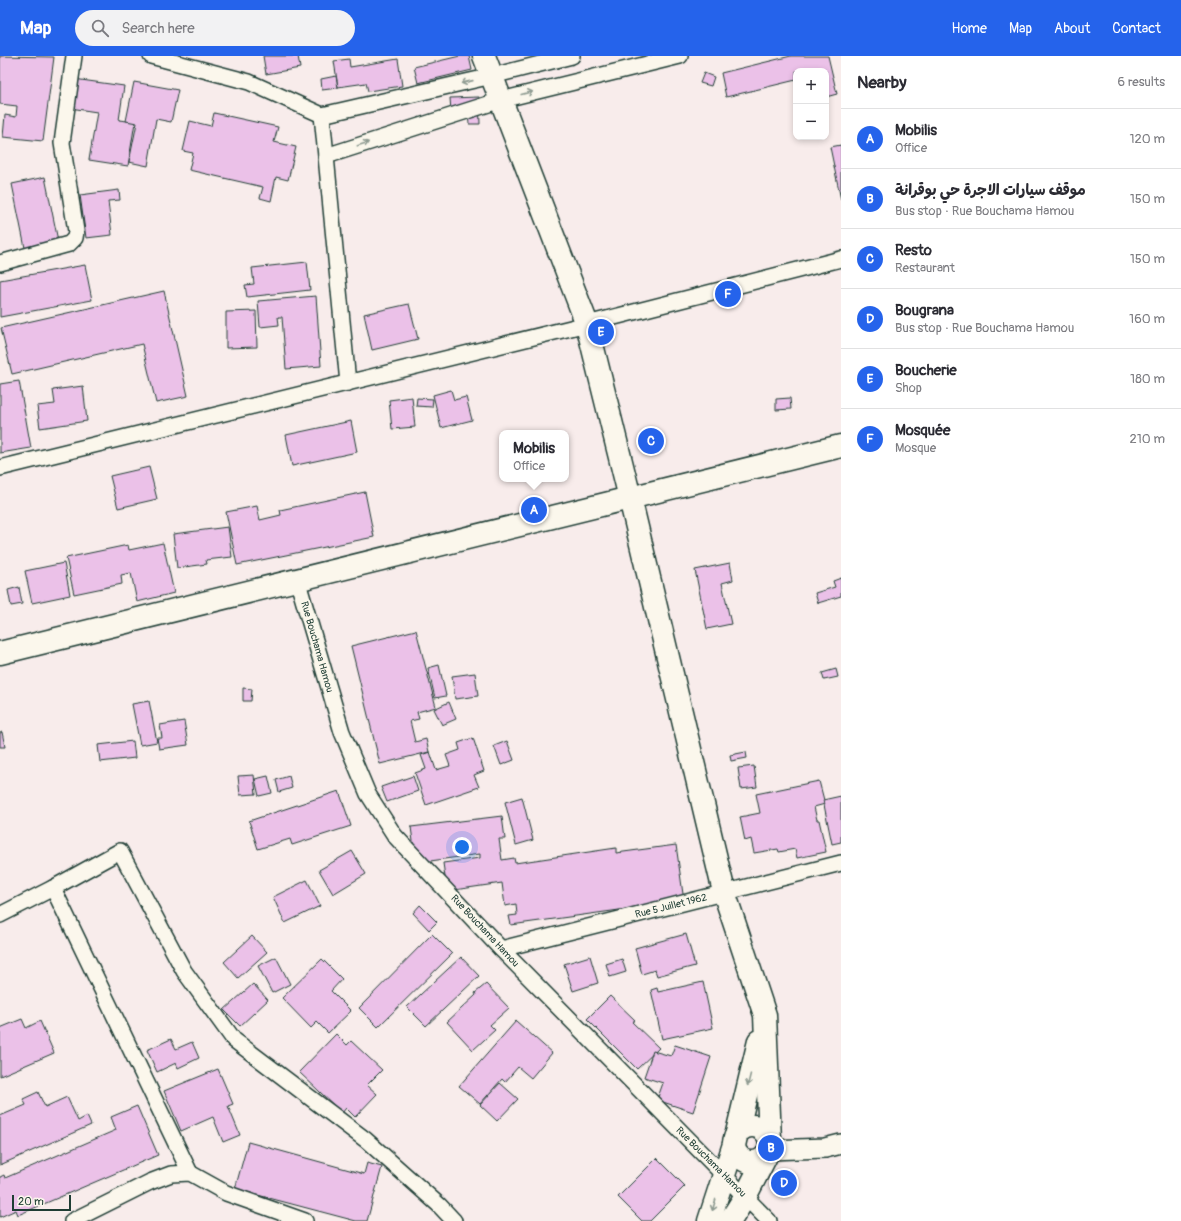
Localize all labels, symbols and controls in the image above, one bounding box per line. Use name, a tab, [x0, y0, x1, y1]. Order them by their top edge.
search box	[75, 10, 355, 46]
text: Map	[20, 16, 51, 40]
icon: search	[89, 17, 111, 39]
text: Search here	[121, 19, 195, 38]
text: Home	[952, 20, 987, 37]
text: Map	[1009, 20, 1032, 37]
text: About	[1054, 20, 1090, 37]
text: Contact	[1112, 20, 1161, 37]
map controls	[793, 68, 829, 140]
button: +	[793, 68, 829, 104]
text: Nearby	[857, 72, 906, 93]
text: 6 results	[1118, 74, 1165, 90]
one-way arrow	[460, 79, 473, 87]
one-way arrow	[520, 89, 533, 97]
button: −	[793, 104, 829, 140]
text: Mobilis	[895, 121, 937, 140]
text: A	[866, 131, 874, 147]
text: 120 m	[1129, 131, 1165, 147]
one-way arrow	[356, 140, 369, 147]
text: Office	[895, 140, 927, 156]
text: موقف سيارات الاجرة حي بوقرانة	[895, 181, 1086, 200]
text: B	[866, 191, 874, 207]
text: 150 m	[1130, 191, 1165, 207]
text: Bus stop · Rue Bouchama Hamou	[895, 203, 1074, 219]
text: Resto	[895, 241, 932, 260]
text: C	[866, 251, 874, 267]
text: 150 m	[1130, 251, 1165, 267]
text: Restaurant	[895, 260, 955, 276]
pin: F	[715, 279, 741, 309]
text: Bougrana	[895, 301, 954, 320]
text: D	[866, 311, 874, 327]
text: 160 m	[1129, 311, 1165, 327]
pin: E	[588, 317, 614, 347]
text: Bus stop · Rue Bouchama Hamou	[895, 320, 1074, 336]
text: Boucherie	[895, 361, 957, 380]
text: E	[867, 371, 873, 387]
text: 180 m	[1130, 371, 1165, 387]
text: Shop	[895, 380, 922, 396]
text: Mosquée	[895, 421, 951, 440]
pin: C	[638, 426, 664, 456]
popup	[499, 430, 569, 482]
text: F	[866, 431, 874, 447]
text: 210 m	[1129, 431, 1165, 447]
text: Mobilis	[513, 439, 555, 458]
text: Mosque	[895, 440, 936, 456]
text: Office	[513, 458, 545, 474]
pin: A	[521, 495, 547, 525]
street label: Rue Bouchama Hamou	[298, 600, 336, 694]
your location	[452, 837, 472, 857]
street label: Rue 5 Juillet 1962	[634, 891, 708, 921]
street label: Rue Bouchama Hamou	[448, 892, 522, 970]
one-way arrow	[745, 1073, 753, 1086]
street label: Rue Bouchama Hamou	[673, 1124, 749, 1200]
pin: B	[758, 1133, 784, 1163]
pin: D	[771, 1168, 797, 1198]
scale bar	[12, 1193, 71, 1212]
text: 20 m	[18, 1195, 44, 1208]
one-way arrow	[710, 1198, 717, 1211]

